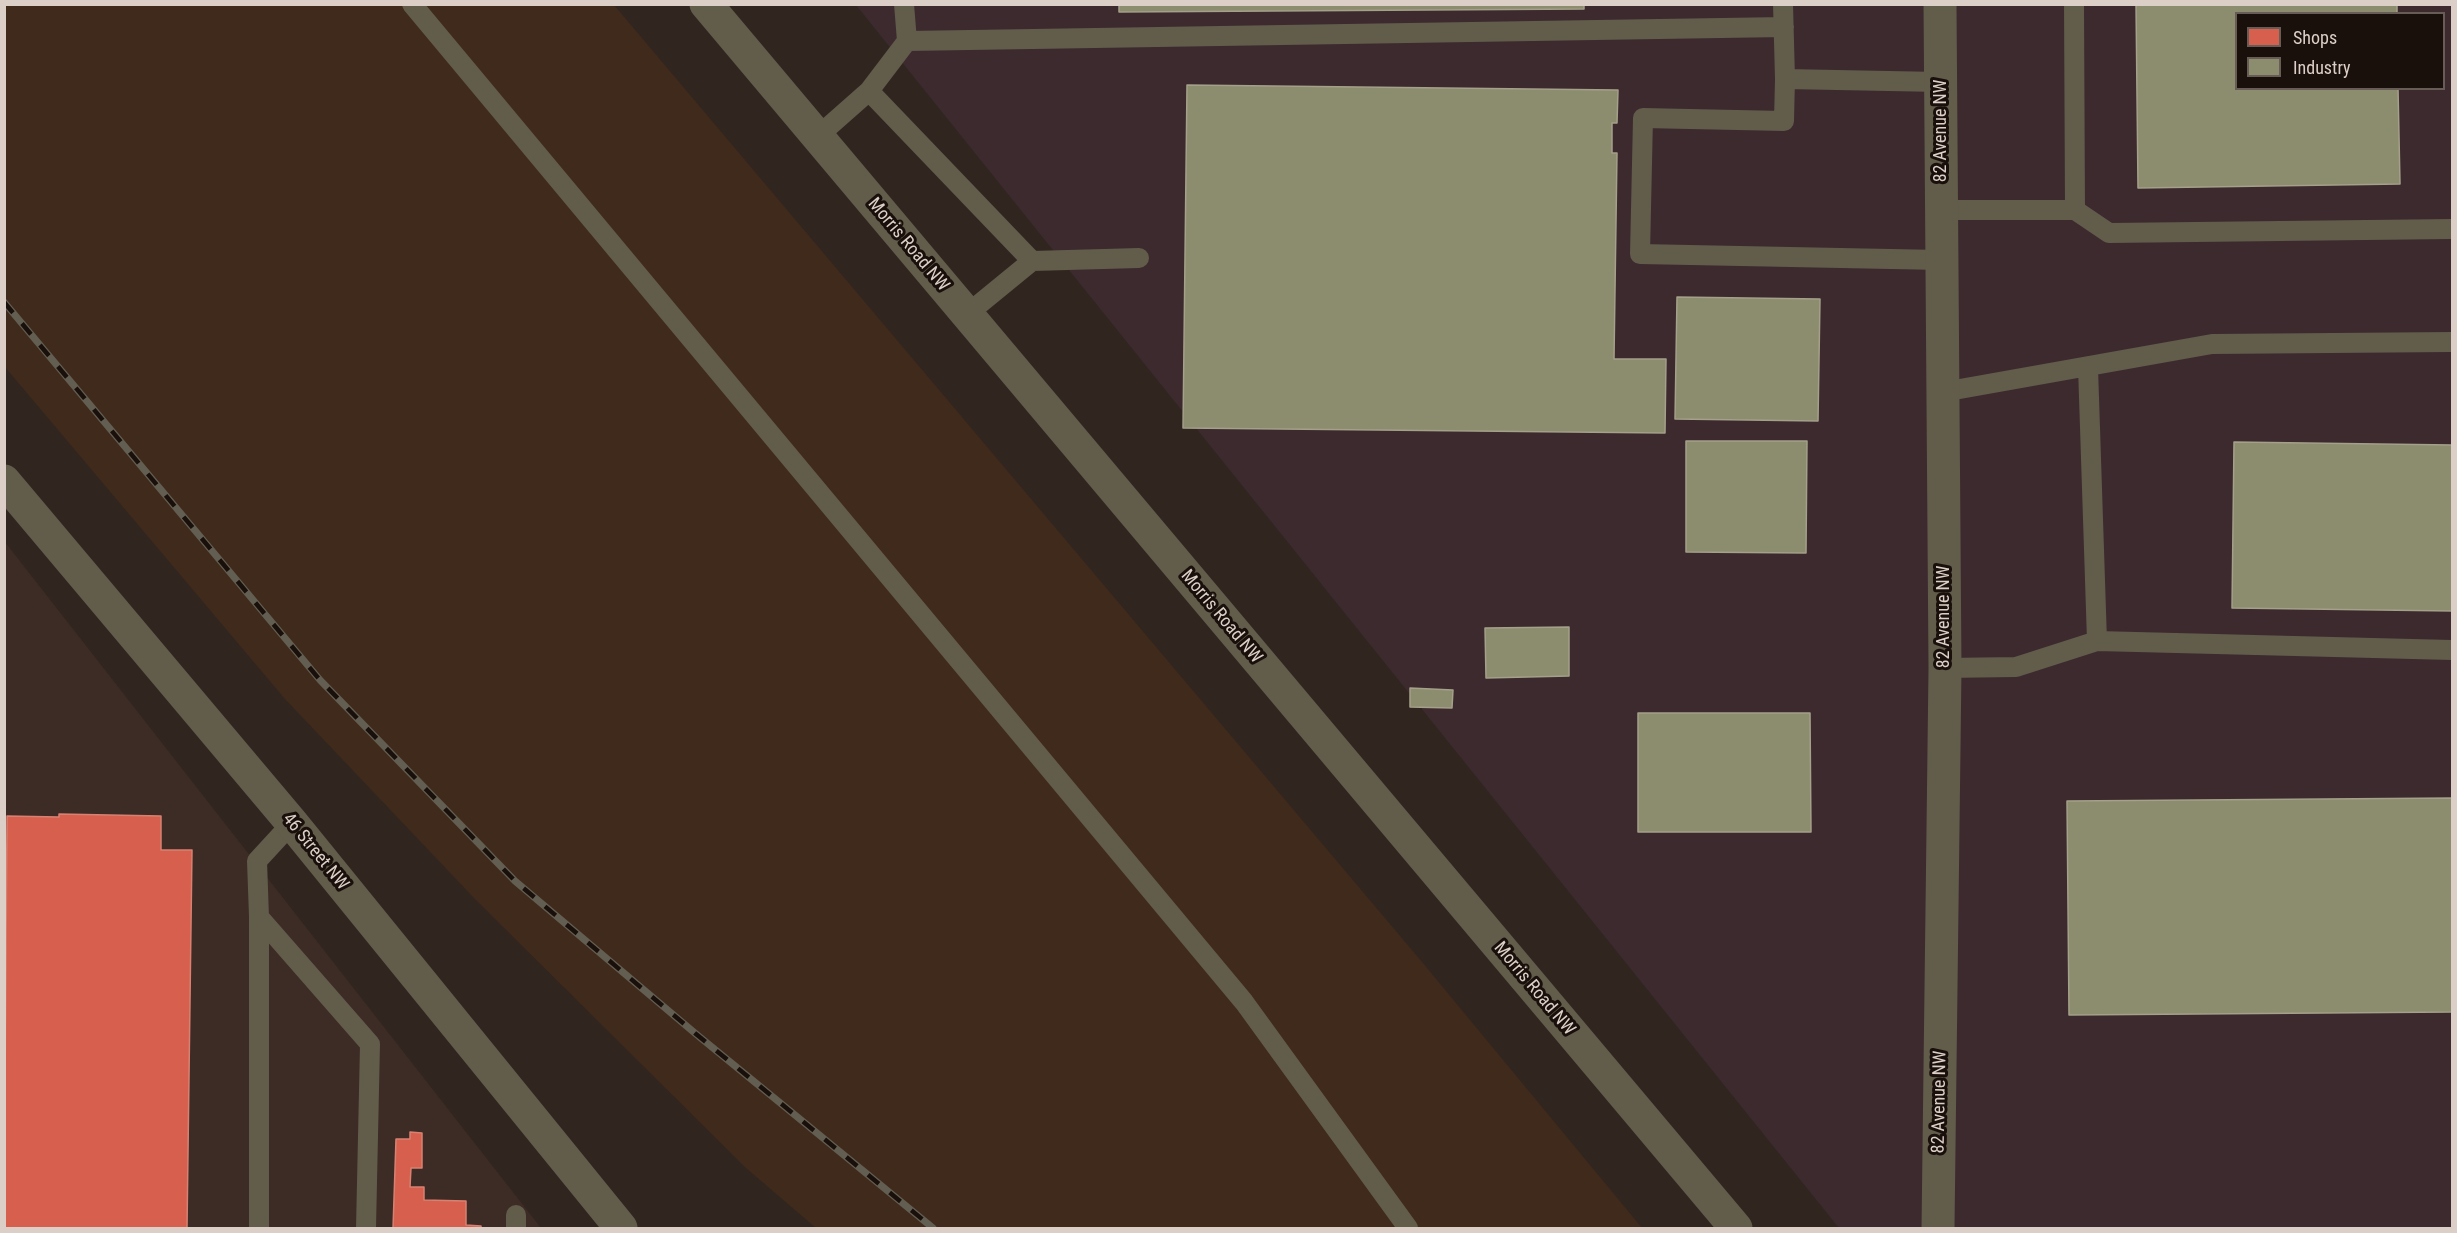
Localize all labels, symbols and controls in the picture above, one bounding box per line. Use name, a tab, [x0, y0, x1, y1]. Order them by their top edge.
legend	[2235, 12, 2445, 90]
text: Shops	[2293, 27, 2337, 48]
text: Industry	[2293, 57, 2351, 78]
street label: 82 Avenue NW	[1930, 80, 1952, 182]
street label: Morris Road NW	[863, 194, 953, 296]
street label: Morris Road NW	[1176, 566, 1266, 668]
street label: 82 Avenue NW	[1933, 566, 1955, 668]
street label: 46 Street NW	[277, 809, 353, 895]
street label: Morris Road NW	[1489, 938, 1579, 1040]
street label: 82 Avenue NW	[1928, 1050, 1952, 1154]

